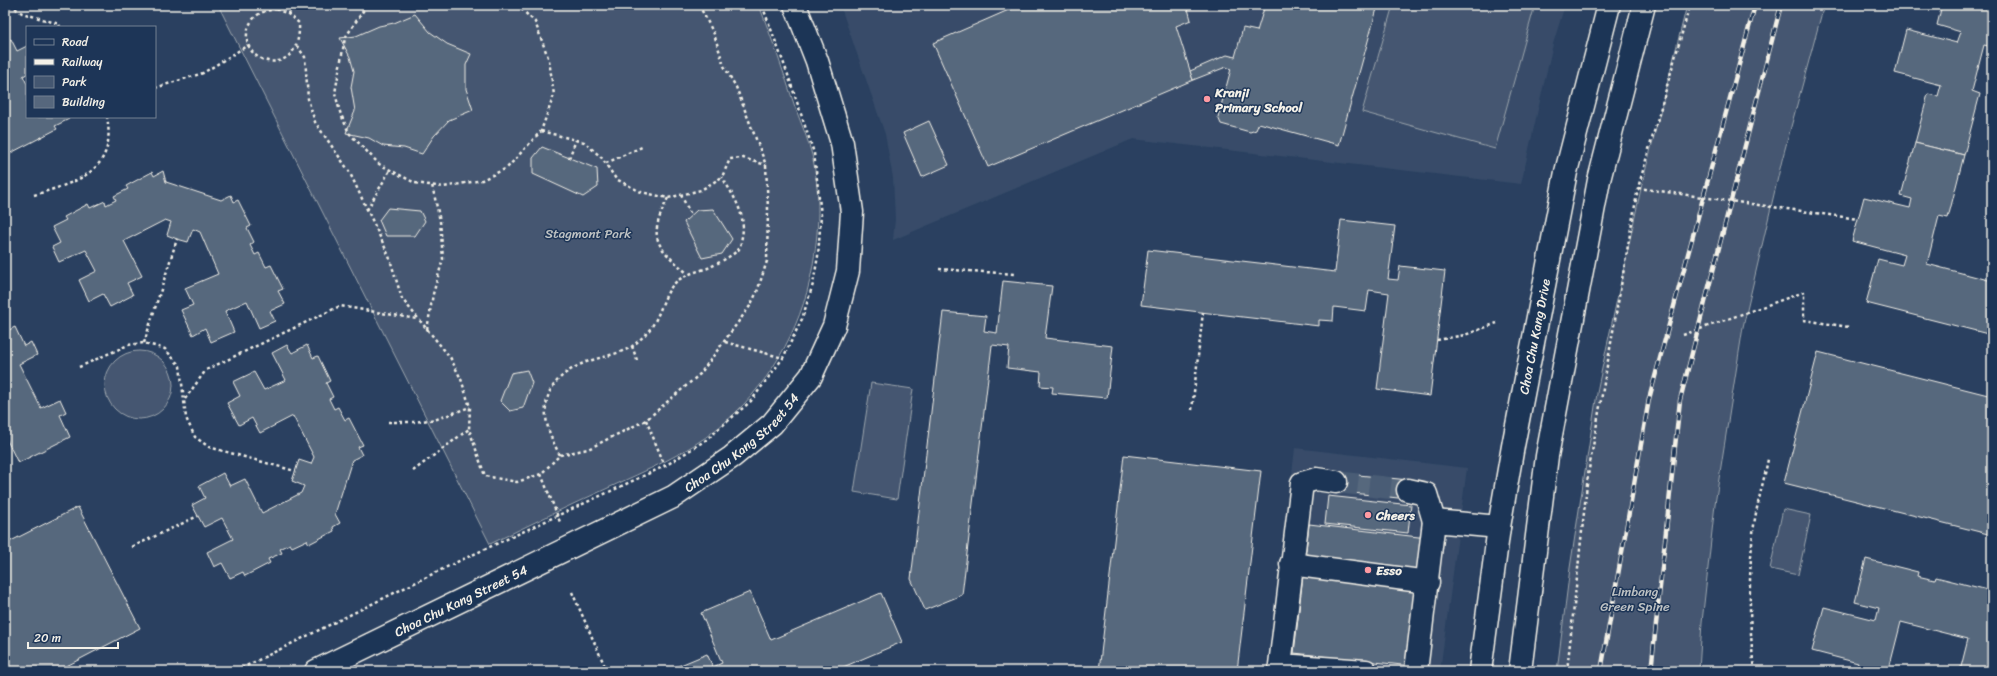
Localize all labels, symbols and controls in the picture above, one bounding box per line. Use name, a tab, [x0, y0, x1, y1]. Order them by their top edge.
legend	[26, 26, 156, 118]
text: Road	[62, 31, 89, 53]
text: Railway	[62, 51, 103, 73]
text: Park	[62, 71, 87, 93]
place label: Kranji Primary School	[1214, 81, 1303, 119]
text: Building	[62, 91, 105, 113]
marker: Kranji Primary School	[1202, 94, 1212, 104]
park label: Stagmont Park	[545, 222, 631, 245]
street label: Choa Chu Kang Drive	[1512, 277, 1557, 396]
street label: Choa Chu Kang Street 54	[679, 388, 805, 499]
place label: Cheers	[1375, 504, 1416, 527]
marker: Cheers	[1363, 510, 1373, 520]
street label: Choa Chu Kang Street 54	[390, 559, 532, 643]
place label: Esso	[1376, 559, 1402, 582]
marker: Esso	[1363, 565, 1373, 575]
park label: Limbang Green Spine	[1600, 580, 1670, 618]
scale bar	[28, 624, 118, 650]
text: 20 m	[34, 627, 61, 649]

